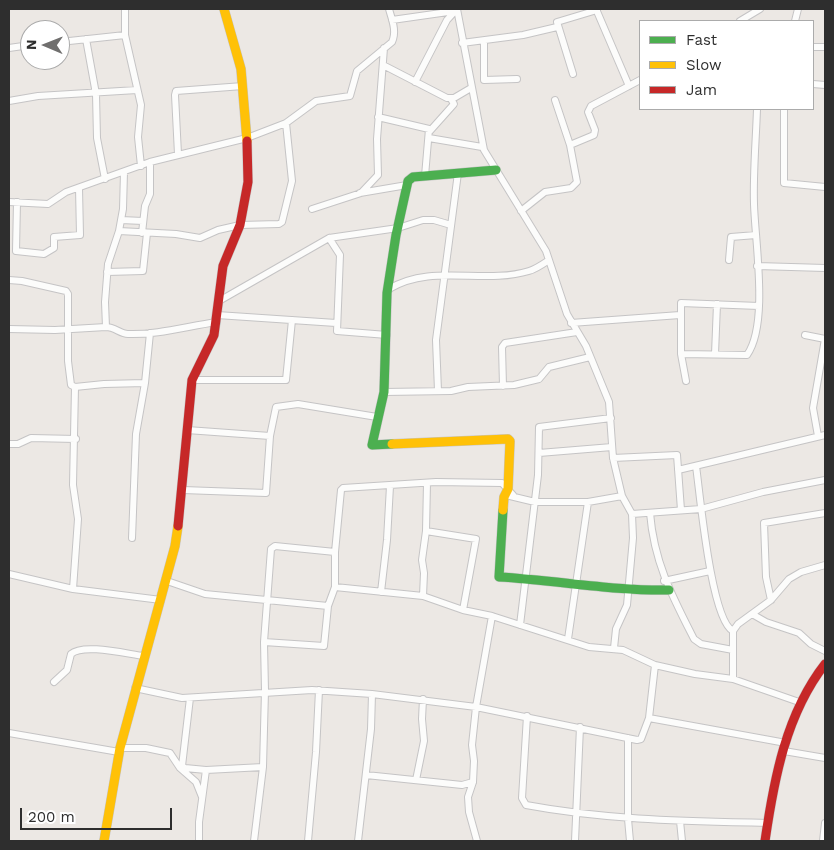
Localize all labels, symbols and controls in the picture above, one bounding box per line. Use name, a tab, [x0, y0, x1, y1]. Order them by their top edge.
north arrow	[20, 20, 70, 70]
legend	[639, 20, 814, 110]
text: Fast	[686, 31, 717, 49]
text: N	[23, 39, 39, 50]
text: Slow	[686, 56, 722, 74]
text: Jam	[686, 81, 717, 99]
scale bar	[22, 798, 175, 830]
text: 200 m	[28, 808, 75, 826]

